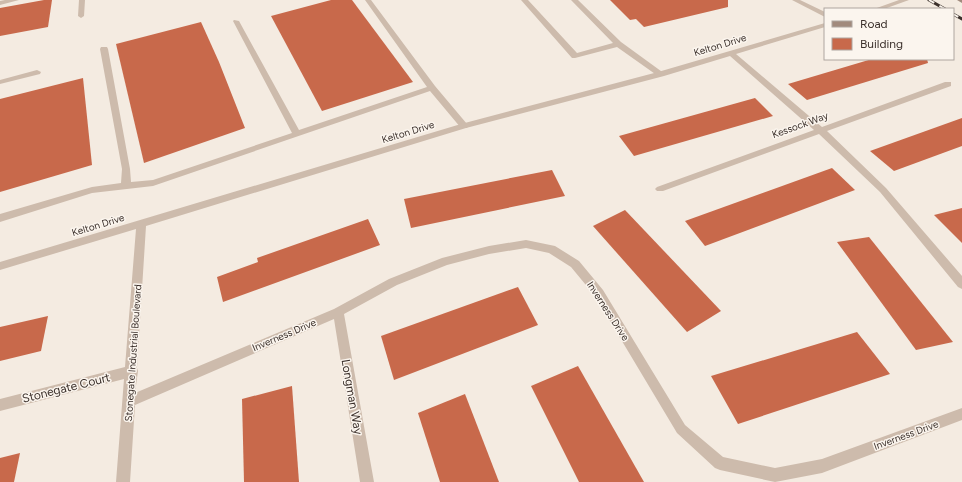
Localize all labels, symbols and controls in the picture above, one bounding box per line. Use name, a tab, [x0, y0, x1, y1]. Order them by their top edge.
legend	[824, 8, 954, 60]
text: Road	[860, 17, 888, 31]
street label: Kelton Drive	[692, 31, 748, 59]
text: Building	[860, 37, 903, 51]
street label: Kessock Way	[770, 109, 831, 141]
street label: Kelton Drive	[380, 118, 436, 146]
street label: Kelton Drive	[70, 211, 126, 239]
street label: Inverness Drive	[584, 279, 632, 344]
street label: Stonegate Industrial Boulevard	[122, 284, 144, 422]
street label: Inverness Drive	[250, 316, 318, 354]
street label: Longman Way	[338, 358, 366, 436]
street label: Stonegate Court	[21, 370, 112, 406]
street label: Inverness Drive	[872, 417, 941, 453]

